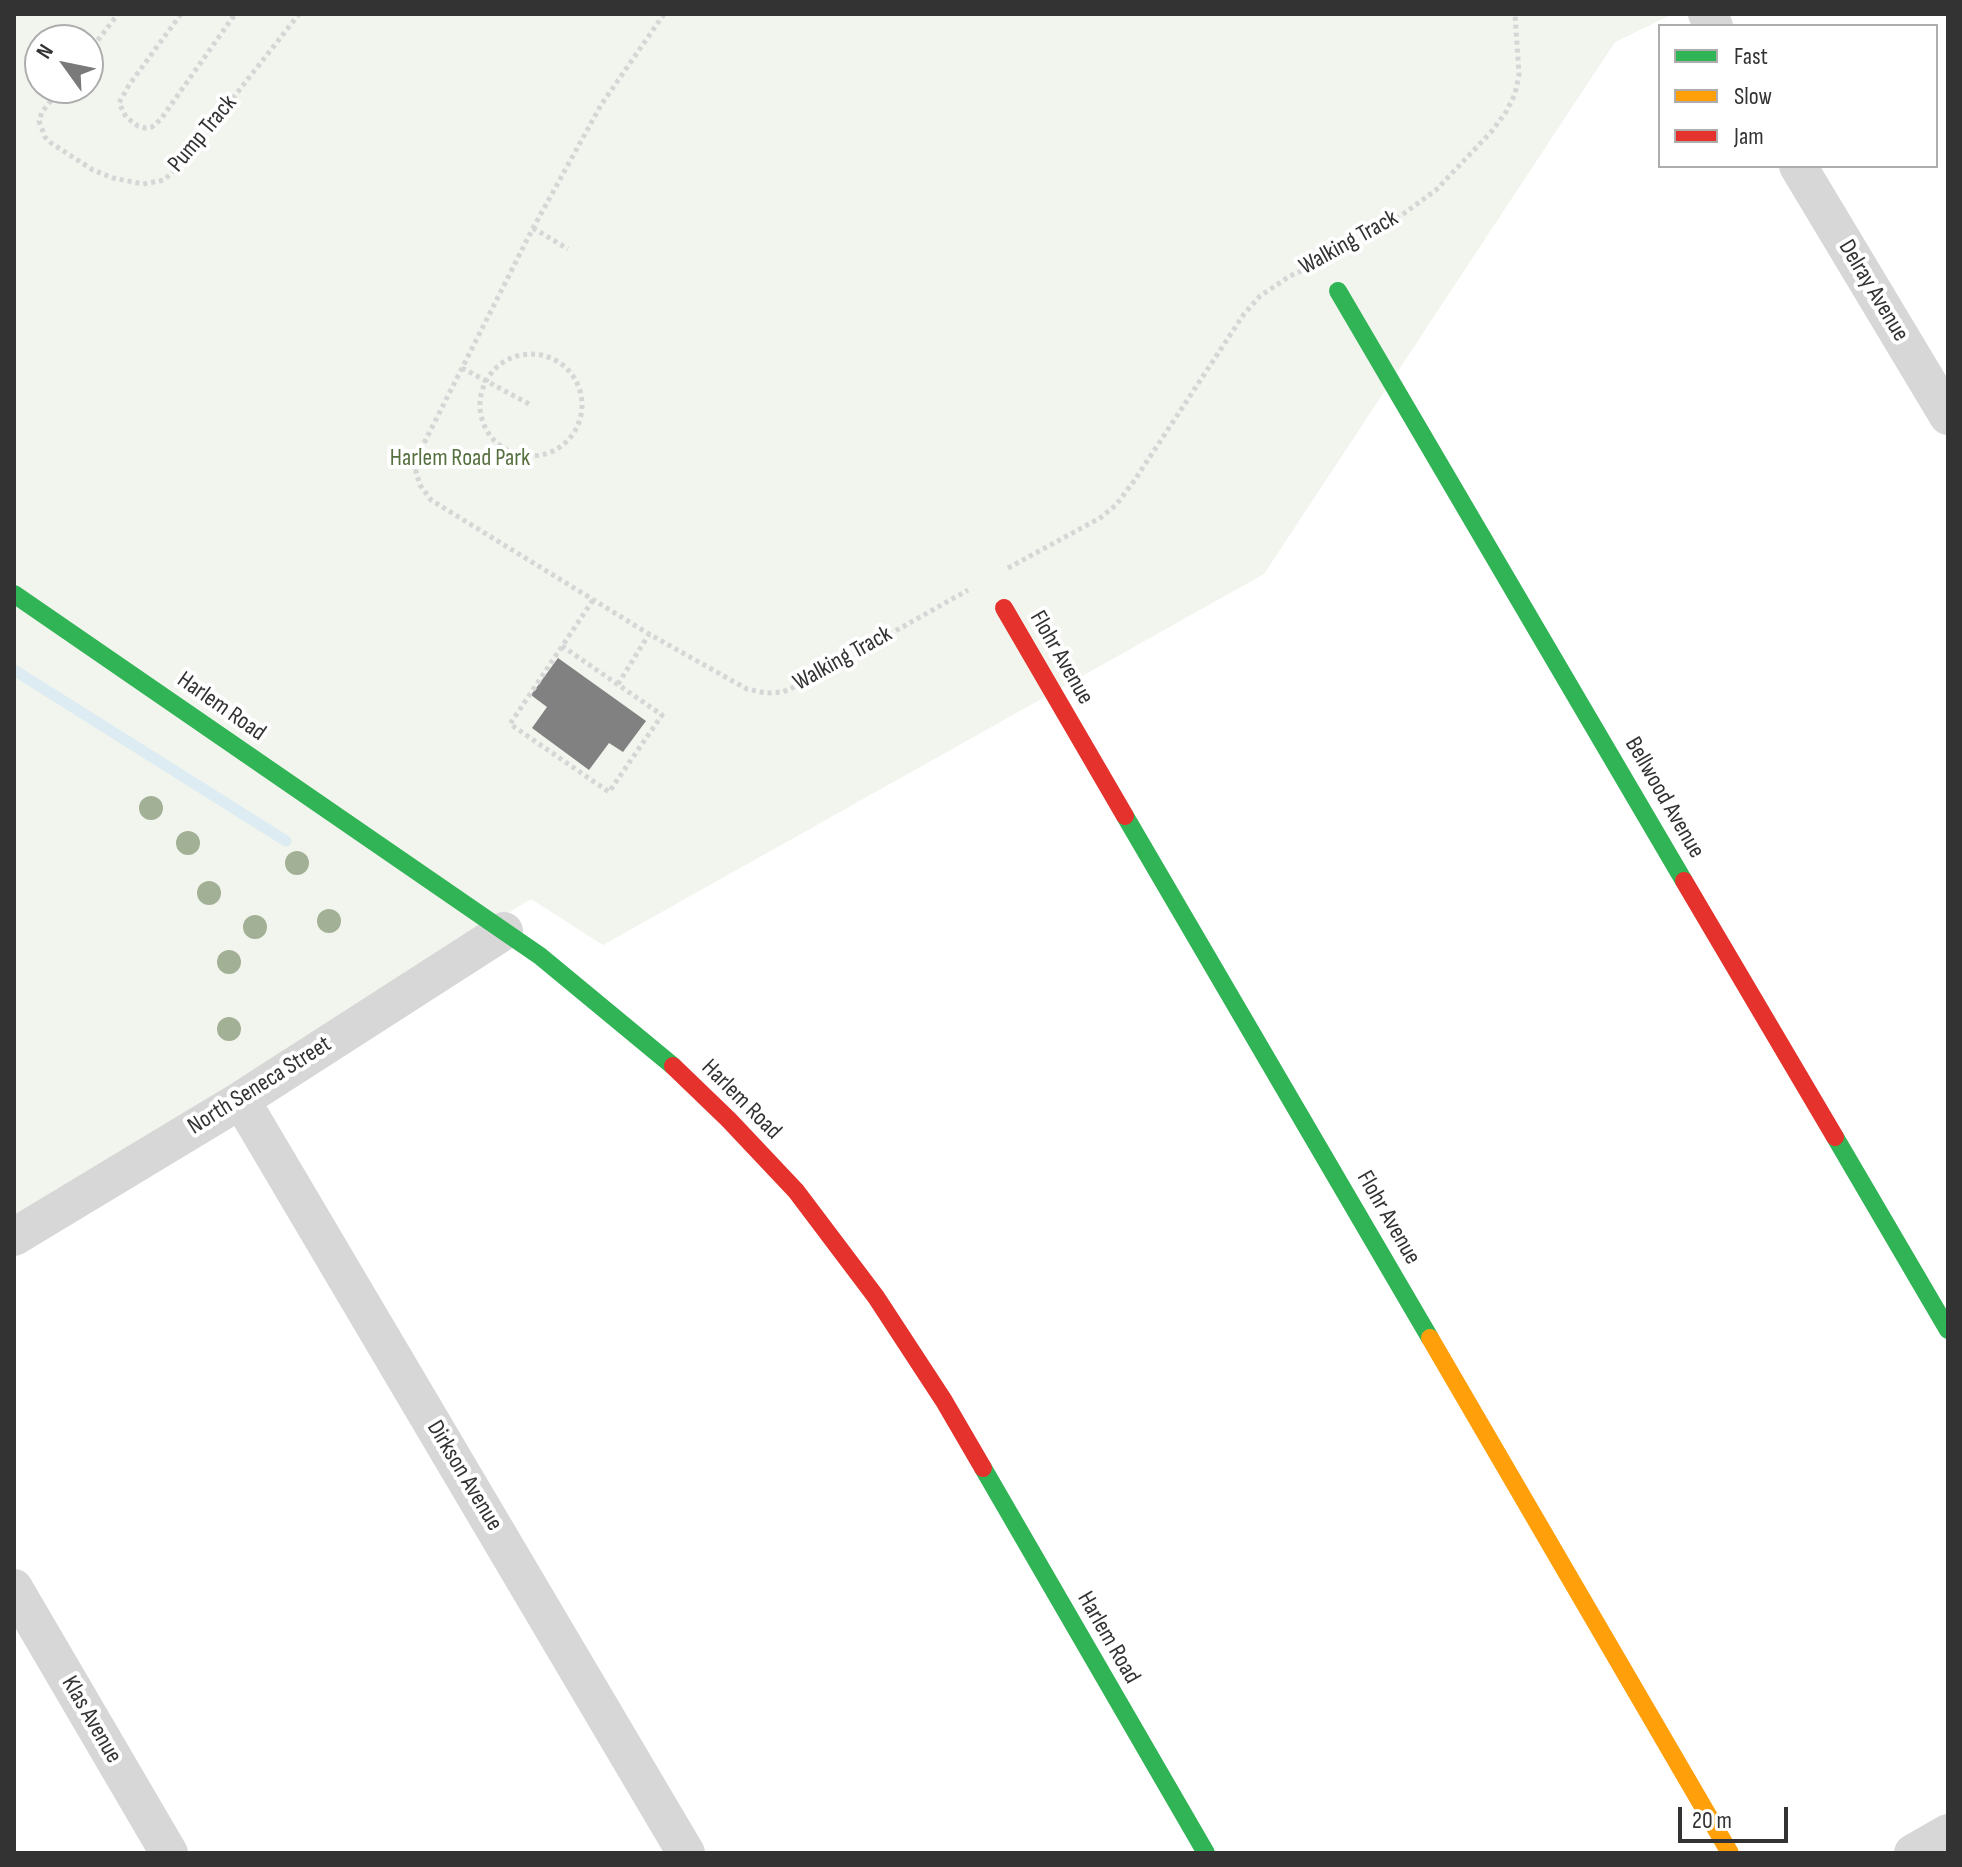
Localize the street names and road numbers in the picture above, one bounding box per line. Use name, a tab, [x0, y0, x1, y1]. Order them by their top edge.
street label: Pump Track	[162, 90, 244, 178]
street label: Walking Track	[1295, 204, 1403, 282]
street label: Delray Avenue	[1831, 235, 1915, 347]
street label: Flohr Avenue	[1023, 606, 1099, 710]
street label: Walking Track	[789, 620, 897, 698]
street label: Harlem Road	[171, 666, 271, 748]
street label: Bellwood Avenue	[1618, 732, 1710, 864]
street label: North Seneca Street	[183, 1030, 337, 1142]
street label: Harlem Road	[695, 1054, 787, 1146]
street label: Flohr Avenue	[1350, 1166, 1426, 1270]
street label: Dirkson Avenue	[420, 1416, 508, 1536]
street label: Harlem Road	[1070, 1587, 1146, 1689]
street label: Klas Avenue	[55, 1671, 127, 1769]

